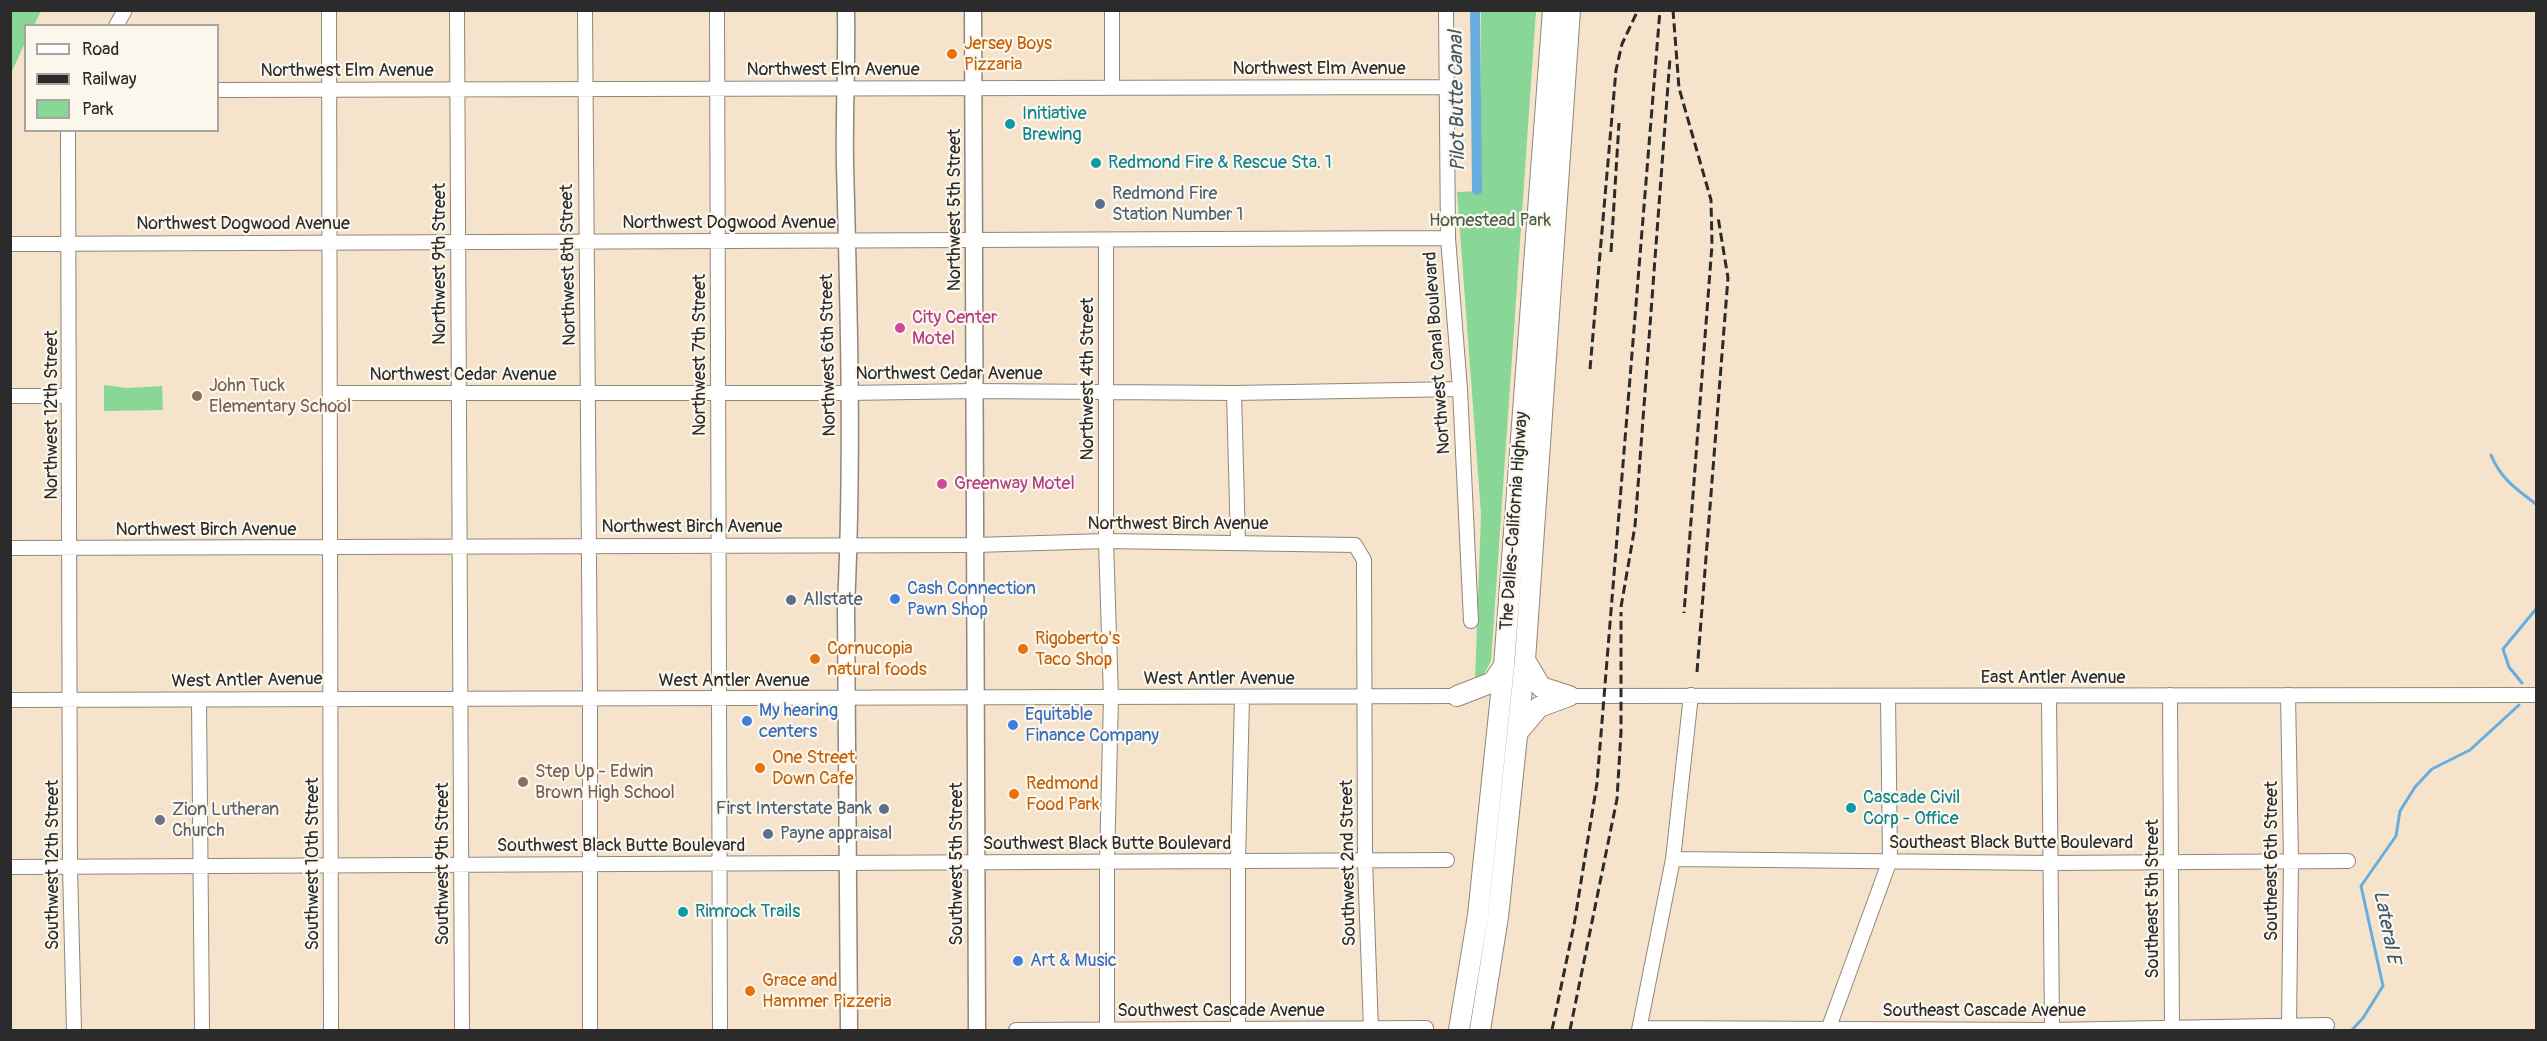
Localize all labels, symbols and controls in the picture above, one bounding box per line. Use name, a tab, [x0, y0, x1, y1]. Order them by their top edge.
legend	[24, 24, 219, 132]
water label: Pilot Butte Canal	[1445, 30, 1471, 172]
place label: Jersey Boys Pizzaria	[964, 33, 1052, 76]
text: Road	[82, 38, 119, 61]
marker: Jersey Boys Pizzaria	[945, 47, 959, 61]
street label: Northwest Elm Avenue	[1232, 58, 1406, 80]
street label: Northwest Elm Avenue	[746, 59, 920, 81]
street label: Northwest Elm Avenue	[260, 60, 434, 82]
text: Railway	[82, 68, 137, 91]
text: Park	[82, 98, 114, 121]
place label: Initiative Brewing	[1022, 103, 1087, 146]
marker: Initiative Brewing	[1003, 117, 1017, 131]
street label: Northwest 5th Street	[944, 129, 966, 291]
place label: Redmond Fire & Rescue Sta. 1	[1108, 152, 1332, 174]
marker: Redmond Fire & Rescue Sta. 1	[1089, 156, 1103, 170]
street label: Northwest 9th Street	[429, 183, 451, 345]
place label: Redmond Fire Station Number 1	[1112, 183, 1243, 226]
street label: Northwest 8th Street	[557, 184, 581, 346]
marker: Redmond Fire Station Number 1	[1093, 197, 1107, 211]
park label: Homestead Park	[1429, 210, 1551, 232]
street label: Northwest Dogwood Avenue	[622, 212, 836, 234]
street label: Northwest Dogwood Avenue	[136, 213, 350, 235]
street label: Northwest Canal Boulevard	[1420, 251, 1456, 455]
street label: Northwest 6th Street	[817, 273, 841, 437]
street label: Northwest 7th Street	[689, 274, 711, 436]
street label: Northwest 4th Street	[1077, 297, 1099, 461]
place label: City Center Motel	[912, 307, 997, 350]
marker: City Center Motel	[893, 321, 907, 335]
street label: Northwest 12th Street	[41, 330, 63, 500]
street label: Northwest Cedar Avenue	[855, 363, 1043, 385]
street label: Northwest Cedar Avenue	[369, 364, 557, 386]
place label: John Tuck Elementary School	[209, 375, 351, 418]
marker: John Tuck Elementary School	[190, 389, 204, 403]
street label: The Dalles-California Highway	[1497, 411, 1533, 631]
place label: Greenway Motel	[954, 473, 1075, 495]
marker: Greenway Motel	[935, 477, 949, 491]
street label: Northwest Birch Avenue	[1088, 513, 1268, 535]
street label: Northwest Birch Avenue	[602, 516, 782, 538]
street label: Northwest Birch Avenue	[116, 519, 296, 541]
place label: Cash Connection Pawn Shop	[907, 578, 1036, 620]
place label: Allstate	[803, 589, 863, 611]
marker: Cash Connection Pawn Shop	[888, 592, 902, 606]
marker: Allstate	[784, 593, 798, 607]
place label: Rigoberto's Taco Shop	[1035, 628, 1120, 670]
place label: Cornucopia natural foods	[827, 638, 927, 680]
marker: Rigoberto's Taco Shop	[1016, 642, 1030, 656]
marker: Cornucopia natural foods	[808, 652, 822, 666]
street label: East Antler Avenue	[1981, 667, 2125, 689]
street label: West Antler Avenue	[1143, 668, 1295, 690]
street label: West Antler Avenue	[171, 669, 323, 693]
street label: West Antler Avenue	[658, 670, 810, 692]
place label: My hearing centers	[759, 700, 838, 742]
place label: Equitable Finance Company	[1025, 704, 1159, 746]
marker: My hearing centers	[740, 714, 754, 728]
marker: Equitable Finance Company	[1006, 718, 1020, 732]
place label: One Street Down Cafe	[772, 747, 855, 789]
place label: Step Up - Edwin Brown High School	[535, 761, 675, 804]
marker: One Street Down Cafe	[753, 761, 767, 775]
place label: Redmond Food Park	[1026, 773, 1100, 816]
marker: Step Up - Edwin Brown High School	[516, 775, 530, 789]
street label: Southwest 10th Street	[302, 778, 324, 950]
street label: Southwest 2nd Street	[1337, 779, 1361, 947]
street label: Southwest 12th Street	[42, 780, 64, 950]
street label: Southeast 6th Street	[2261, 781, 2283, 941]
street label: Southwest 5th Street	[946, 782, 968, 946]
street label: Southwest 9th Street	[432, 783, 454, 945]
marker: Redmond Food Park	[1007, 787, 1021, 801]
place label: Cascade Civil Corp - Office	[1863, 787, 1960, 830]
place label: First Interstate Bank	[716, 798, 872, 820]
place label: Zion Lutheran Church	[172, 799, 279, 842]
marker: Cascade Civil Corp - Office	[1844, 801, 1858, 815]
marker: First Interstate Bank	[877, 802, 891, 816]
marker: Zion Lutheran Church	[153, 813, 167, 827]
street label: Southeast 5th Street	[2142, 819, 2164, 979]
place label: Payne appraisal	[780, 823, 892, 845]
marker: Payne appraisal	[761, 827, 775, 841]
street label: Southeast Black Butte Boulevard	[1889, 832, 2133, 854]
street label: Southwest Black Butte Boulevard	[983, 833, 1231, 855]
street label: Southwest Black Butte Boulevard	[497, 835, 745, 857]
water label: Lateral E	[2367, 888, 2405, 966]
place label: Rimrock Trails	[695, 901, 800, 923]
marker: Rimrock Trails	[676, 905, 690, 919]
place label: Art & Music	[1030, 950, 1117, 972]
marker: Art & Music	[1011, 954, 1025, 968]
place label: Grace and Hammer Pizzeria	[762, 970, 892, 1012]
marker: Grace and Hammer Pizzeria	[743, 984, 757, 998]
street label: Southwest Cascade Avenue	[1117, 1000, 1325, 1022]
street label: Southeast Cascade Avenue	[1882, 1000, 2086, 1022]

